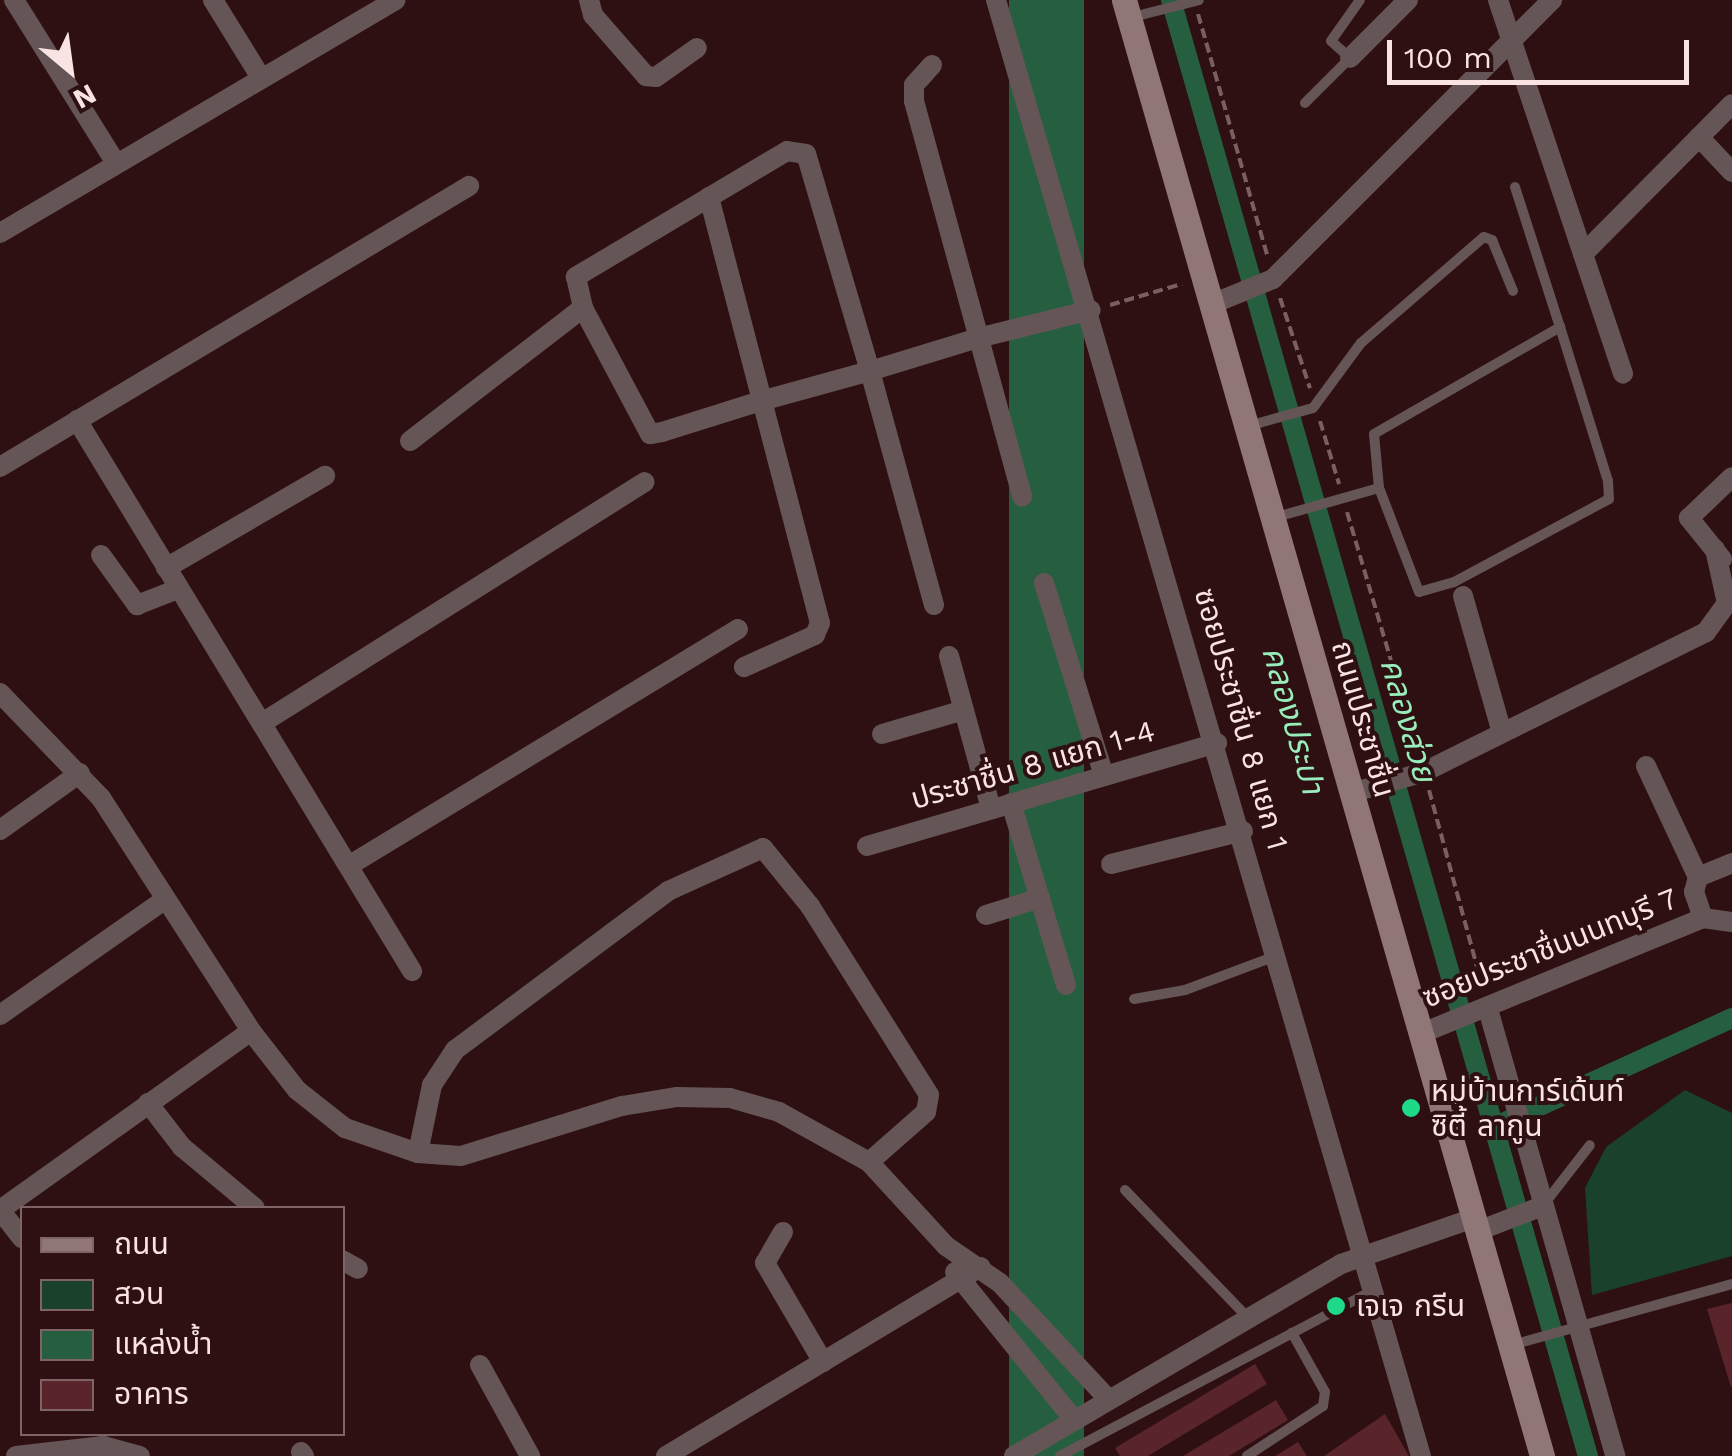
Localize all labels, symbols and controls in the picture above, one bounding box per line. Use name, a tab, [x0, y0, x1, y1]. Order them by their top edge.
north arrow	[20, 20, 120, 120]
scale bar	[1392, 20, 1694, 82]
text: 100 m	[1404, 40, 1492, 75]
text: N	[68, 77, 102, 116]
street label: ซอยประชาชื่น 8 แยก 1	[1186, 584, 1296, 854]
street label: ถนนประชาชื่น	[1323, 636, 1403, 802]
water label: คลองประปา	[1254, 642, 1332, 798]
water label: คลองส่วย	[1372, 654, 1444, 786]
street label: ประชาชื่น 8 แยก 1-4	[906, 713, 1160, 817]
street label: ซอยประชาชื่นนนทบุรี 7	[1417, 880, 1683, 1016]
place label: หมู่บ้านการ์เด้นท์ ซิตี้ ลากูน	[1431, 1073, 1624, 1144]
marker: หมู่บ้านการ์เด้นท์ ซิตี้ ลากูน	[1400, 1097, 1422, 1119]
legend	[20, 1206, 345, 1436]
text: ถนน	[114, 1226, 169, 1261]
text: สวน	[114, 1276, 164, 1311]
place label: เจเจ กรีน	[1356, 1288, 1465, 1324]
marker: เจเจ กรีน	[1325, 1295, 1347, 1317]
text: แหล่งน้ำ	[114, 1326, 212, 1361]
text: อาคาร	[114, 1376, 189, 1411]

